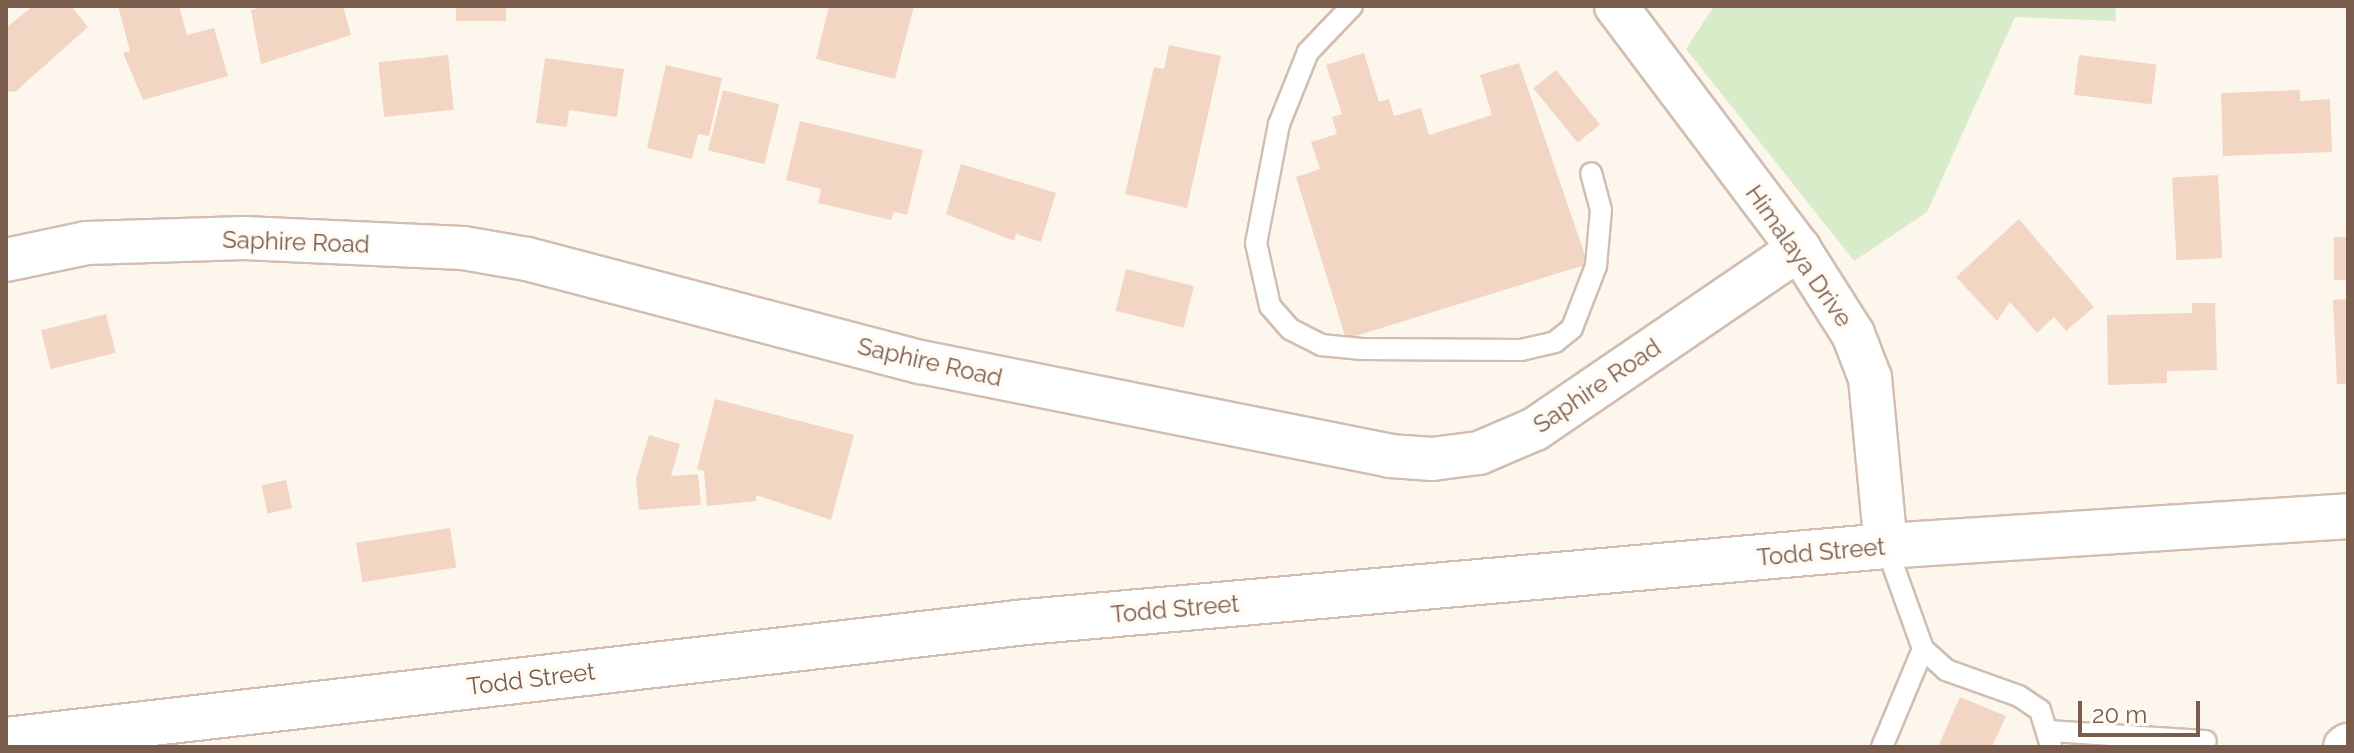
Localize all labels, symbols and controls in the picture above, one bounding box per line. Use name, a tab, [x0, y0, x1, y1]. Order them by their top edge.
street label: Himalaya Drive	[1739, 180, 1859, 332]
street label: Saphire Road	[222, 225, 370, 259]
street label: Saphire Road	[855, 331, 1005, 393]
street label: Saphire Road	[1528, 333, 1666, 439]
street label: Todd Street	[1756, 532, 1886, 572]
street label: Todd Street	[1110, 589, 1240, 629]
street label: Todd Street	[465, 657, 597, 701]
scale bar	[2082, 685, 2204, 735]
text: 20 m	[2092, 700, 2147, 729]

